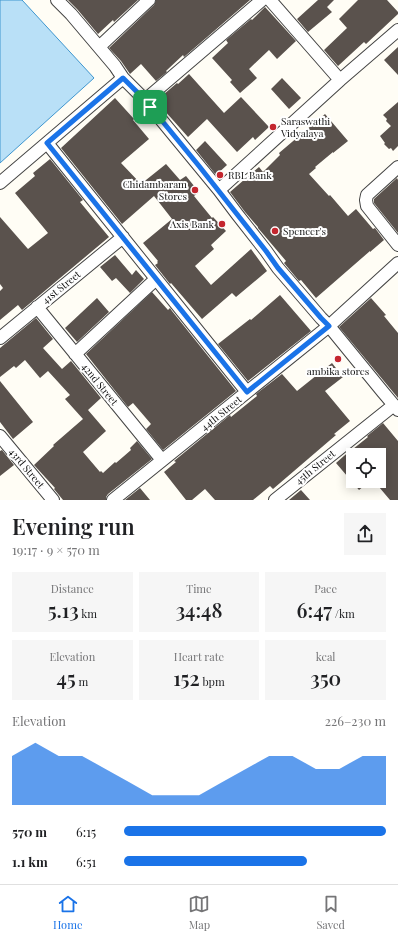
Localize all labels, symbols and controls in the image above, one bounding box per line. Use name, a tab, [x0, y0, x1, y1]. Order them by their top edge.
pin	[133, 90, 167, 124]
icon: arrive	[139, 96, 161, 118]
place label: Saraswathi Vidyalaya	[280, 114, 330, 140]
marker: Saraswathi Vidyalaya	[268, 122, 278, 132]
place label: RBL Bank	[228, 168, 272, 182]
marker: RBL Bank	[215, 170, 225, 180]
place label: Chidambaram Stores	[123, 177, 187, 203]
marker: Chidambaram Stores	[190, 185, 200, 195]
place label: Axis Bank	[169, 217, 214, 231]
marker: Axis Bank	[217, 219, 227, 229]
place label: Spencer's	[283, 224, 326, 238]
marker: Spencer's	[270, 226, 280, 236]
street label: 41st Street	[39, 267, 84, 307]
marker: ambika stores	[333, 354, 343, 364]
street label: 42nd Street	[79, 360, 122, 409]
place label: ambika stores	[307, 364, 369, 378]
street label: 44th Street	[198, 392, 245, 434]
street label: 43rd Street	[6, 445, 48, 491]
street label: 45th Street	[292, 446, 338, 487]
map controls	[346, 448, 386, 488]
button: locate	[346, 448, 386, 488]
text: Evening run	[12, 511, 135, 541]
button: share	[344, 513, 386, 555]
text: 19:17 · 9 × 570 m	[12, 541, 100, 558]
text: Distance	[51, 581, 94, 596]
text: Time	[186, 581, 212, 596]
text: Pace	[314, 581, 337, 596]
text: 5.13	[48, 596, 79, 623]
text: 34:48	[176, 596, 222, 623]
text: 6:47	[297, 596, 332, 623]
text: km	[79, 606, 97, 621]
text: /km	[332, 606, 355, 621]
text: Elevation	[49, 649, 95, 664]
text: Heart rate	[174, 649, 224, 664]
text: kcal	[316, 649, 336, 664]
text: 45	[56, 664, 76, 691]
text: 152	[173, 664, 200, 691]
text: 350	[310, 664, 341, 691]
text: m	[76, 674, 88, 689]
text: bpm	[200, 674, 225, 689]
text: Elevation	[12, 712, 66, 729]
text: 226–230 m	[325, 712, 386, 729]
text: 570 m	[12, 823, 47, 840]
text: 6:15	[76, 823, 96, 840]
text: 1.1 km	[12, 853, 48, 870]
text: 6:51	[76, 853, 96, 870]
tab: Home	[53, 893, 82, 932]
tab: Map	[188, 893, 210, 932]
tab: Saved	[316, 893, 345, 932]

